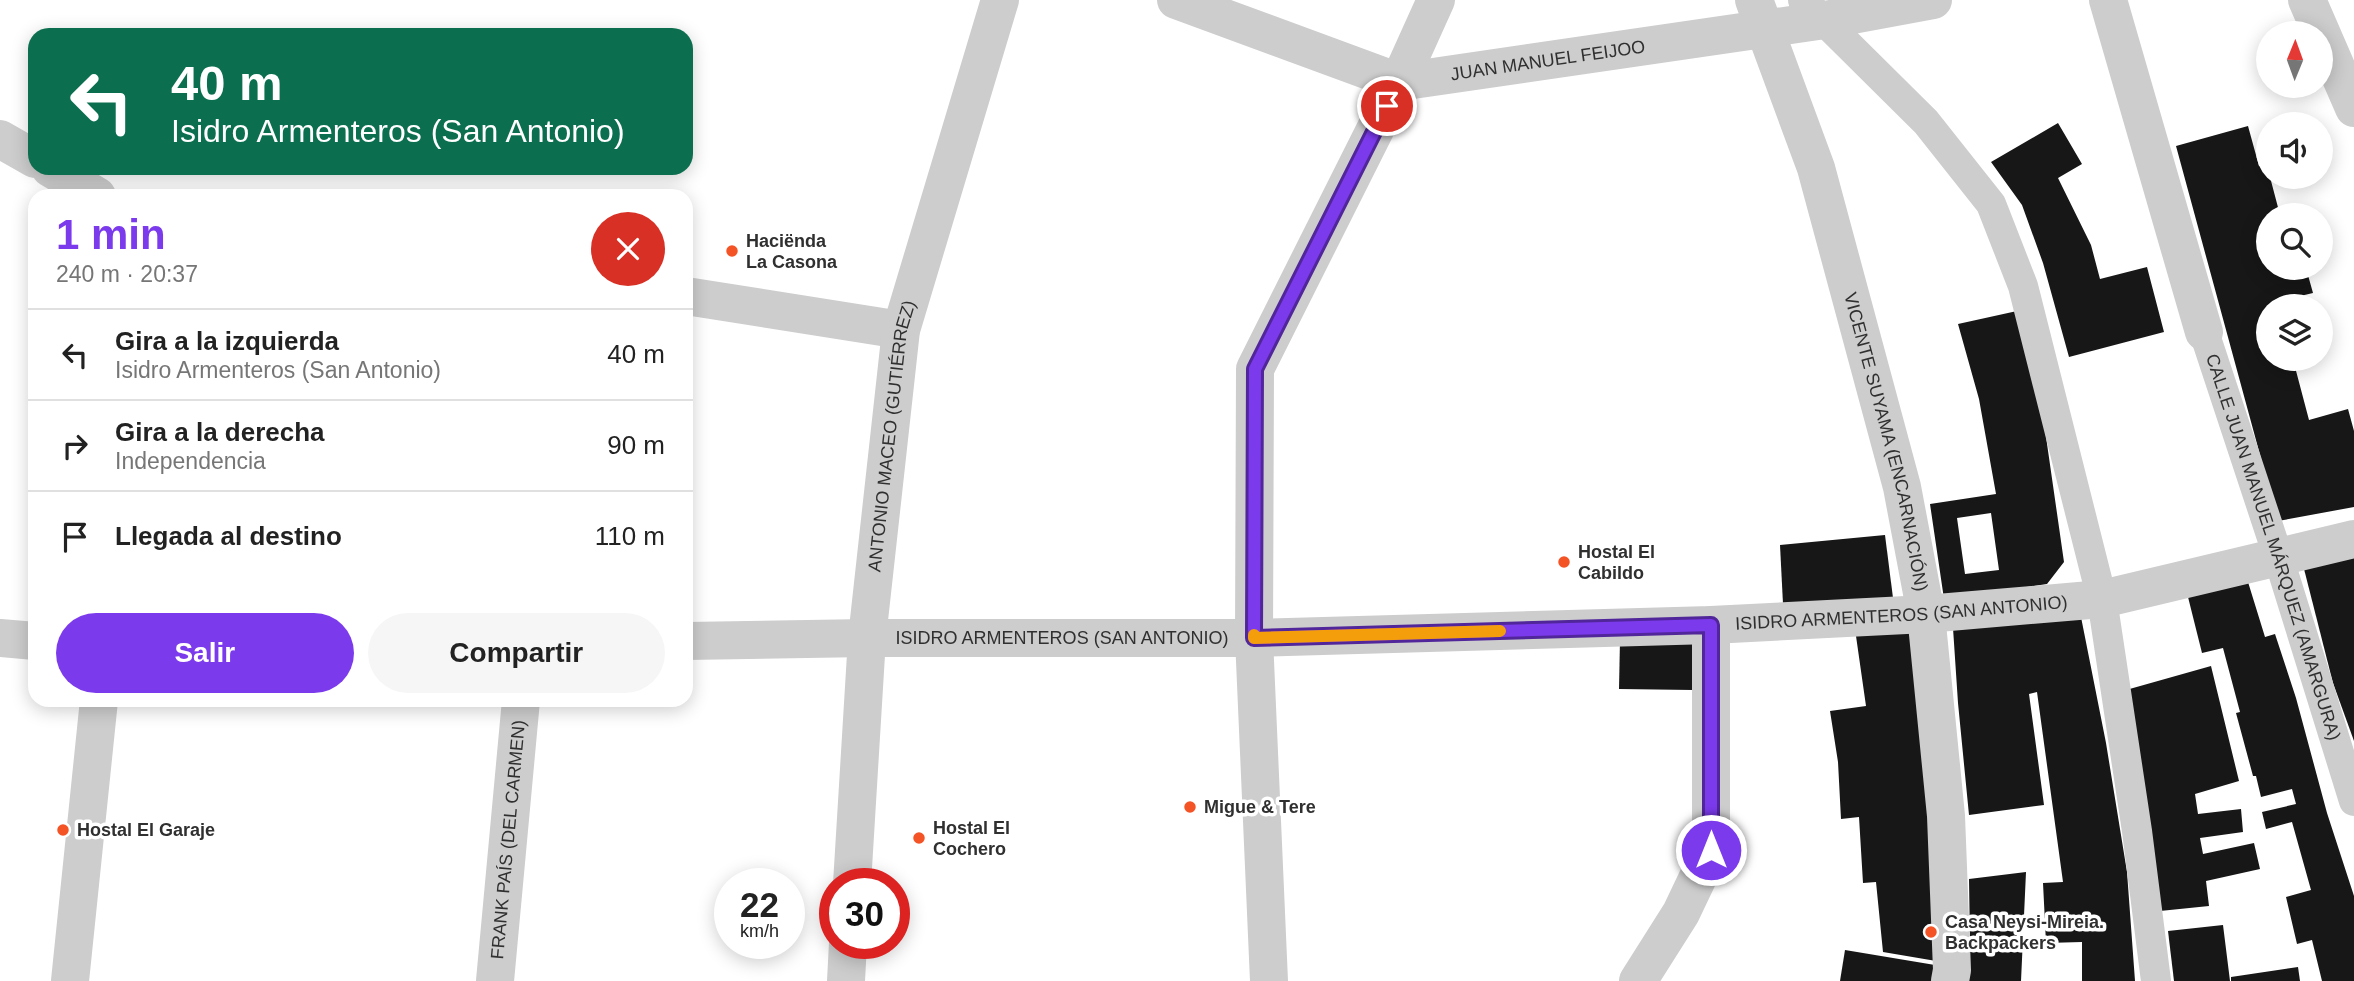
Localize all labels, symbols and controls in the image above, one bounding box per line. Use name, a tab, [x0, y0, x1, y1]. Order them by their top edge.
north arrow	[2256, 21, 2333, 98]
map controls	[2256, 21, 2333, 371]
street label: JUAN MANUEL FEIJOO	[1449, 36, 1646, 84]
icon: left	[56, 56, 147, 147]
text: 40 m	[171, 56, 283, 110]
pin	[1357, 76, 1417, 136]
icon: arrive	[1368, 87, 1406, 125]
button: sound	[2256, 112, 2333, 189]
text: Isidro Armenteros (San Antonio)	[171, 113, 625, 149]
button: search	[2256, 203, 2333, 280]
text: 1 min	[56, 211, 166, 258]
button: close	[591, 212, 665, 286]
place label: Haciënda La Casona	[746, 231, 838, 272]
marker: Haciënda La Casona	[724, 243, 740, 259]
text: 240 m · 20:37	[56, 261, 198, 287]
street label: VICENTE SUYAMA (ENCARNACIÓN)	[1840, 290, 1932, 593]
button: layers	[2256, 294, 2333, 371]
street label: ANTONIO MACEO (GUTIÉRREZ)	[864, 298, 919, 573]
text: Gira a la izquierda	[115, 326, 339, 356]
icon: left	[56, 336, 94, 374]
text: 40 m	[607, 339, 665, 369]
street label: CALLE JUAN MANUEL MÁRQUEZ (AMARGURA)	[2202, 351, 2345, 743]
text: Isidro Armenteros (San Antonio)	[115, 357, 441, 383]
text: Gira a la derecha	[115, 417, 325, 447]
icon: right	[56, 427, 94, 465]
text: 90 m	[607, 430, 665, 460]
text: Independencia	[115, 448, 266, 474]
icon: arrive	[56, 518, 94, 556]
text: Llegada al destino	[115, 521, 342, 551]
text: 110 m	[595, 521, 665, 551]
place label: Hostal El Cabildo	[1578, 542, 1655, 583]
marker: Hostal El Cabildo	[1556, 554, 1572, 570]
street label: ISIDRO ARMENTEROS (SAN ANTONIO)	[1735, 592, 2068, 634]
button: Salir	[56, 613, 354, 693]
button: Compartir	[368, 613, 665, 693]
street label: ISIDRO ARMENTEROS (SAN ANTONIO)	[895, 628, 1228, 648]
street label: FRANK PAÍS (DEL CARMEN)	[487, 719, 529, 960]
place label: Migue & Tere	[1204, 797, 1316, 817]
marker: Migue & Tere	[1182, 799, 1198, 815]
position arrow	[1674, 813, 1748, 887]
place label: Hostal El Cochero	[933, 818, 1010, 859]
place label: Hostal El Garaje	[77, 820, 215, 840]
marker: Hostal El Garaje	[55, 822, 71, 838]
marker: Hostal El Cochero	[911, 830, 927, 846]
speed limit sign: 30	[819, 868, 910, 959]
text: 22	[740, 885, 779, 924]
place label: Casa Neysi-Mireia. Backpackers	[1945, 912, 2104, 953]
text: km/h	[740, 921, 779, 941]
marker: Casa Neysi-Mireia. Backpackers	[1923, 924, 1939, 940]

